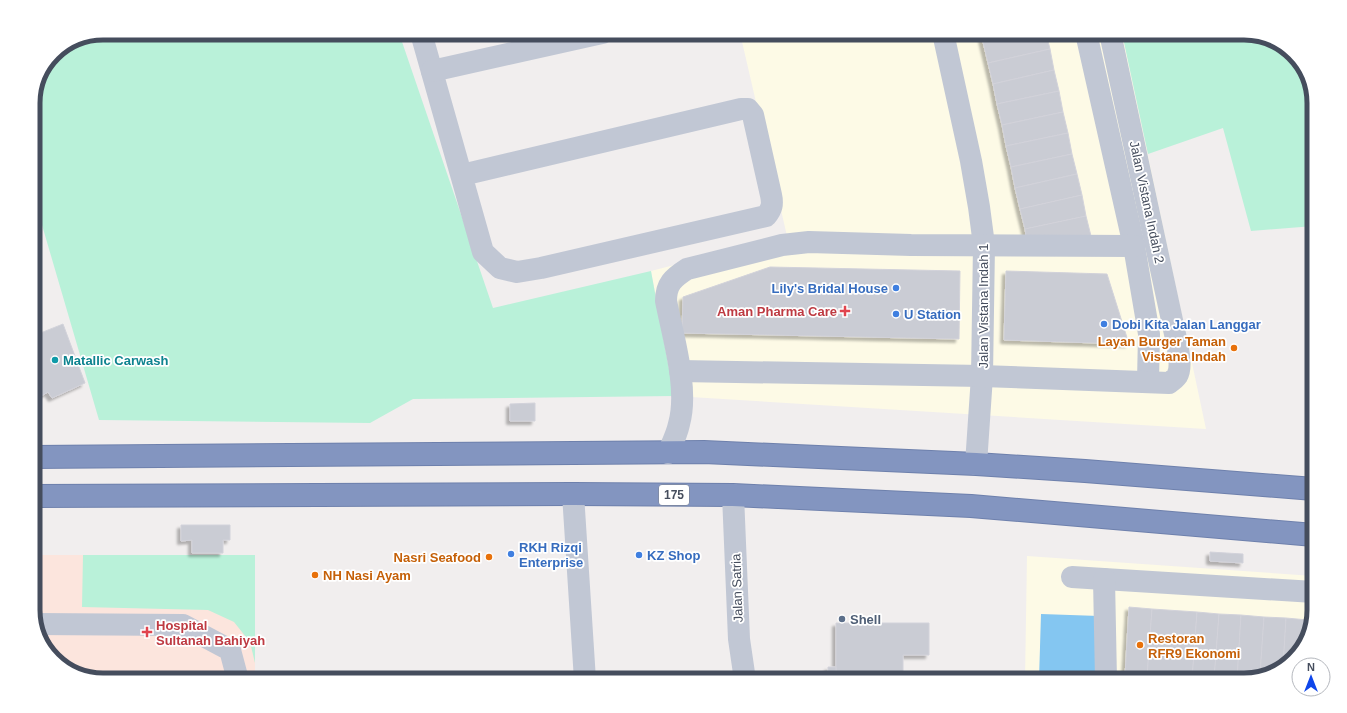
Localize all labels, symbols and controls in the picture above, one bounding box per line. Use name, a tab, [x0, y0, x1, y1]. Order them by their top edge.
street label: Jalan Vistana Indah 2	[1127, 139, 1167, 265]
street label: Jalan Vistana Indah 1	[976, 244, 991, 368]
place label: Lily's Bridal House	[771, 281, 888, 296]
marker: Lily's Bridal House	[891, 283, 901, 293]
place label: Aman Pharma Care	[717, 304, 837, 319]
marker: Aman Pharma Care	[840, 306, 850, 316]
place label: U Station	[904, 307, 961, 322]
marker: U Station	[891, 309, 901, 319]
place label: Dobi Kita Jalan Langgar	[1112, 317, 1261, 332]
marker: Dobi Kita Jalan Langgar	[1099, 319, 1109, 329]
place label: Layan Burger Taman Vistana Indah	[1098, 334, 1226, 364]
marker: Layan Burger Taman Vistana Indah	[1229, 343, 1239, 353]
place label: Matallic Carwash	[63, 353, 169, 368]
marker: Matallic Carwash	[50, 355, 60, 365]
road number: 175	[659, 485, 689, 505]
place label: RKH Rizqi Enterprise	[519, 540, 583, 570]
place label: KZ Shop	[647, 548, 700, 563]
marker: RKH Rizqi Enterprise	[506, 549, 516, 559]
place label: Nasri Seafood	[394, 550, 481, 565]
marker: KZ Shop	[634, 550, 644, 560]
marker: Nasri Seafood	[484, 552, 494, 562]
street label: Jalan Satria	[728, 553, 746, 623]
place label: NH Nasi Ayam	[323, 568, 411, 583]
marker: NH Nasi Ayam	[310, 570, 320, 580]
place label: Shell	[850, 612, 881, 627]
marker: Shell	[837, 614, 847, 624]
place label: Hospital Sultanah Bahiyah	[156, 618, 265, 648]
marker: Hospital Sultanah Bahiyah	[141, 626, 153, 638]
place label: Restoran RFR9 Ekonomi	[1148, 631, 1240, 661]
marker: Restoran RFR9 Ekonomi	[1135, 640, 1145, 650]
north arrow	[1291, 657, 1331, 697]
text: N	[1307, 661, 1315, 673]

